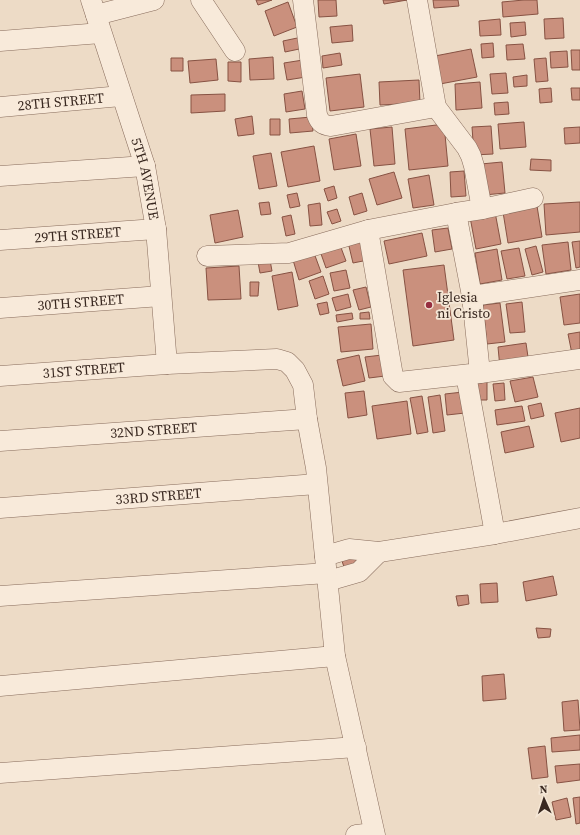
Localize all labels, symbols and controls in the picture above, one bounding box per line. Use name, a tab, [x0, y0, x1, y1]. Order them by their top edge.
street label: 28TH STREET	[17, 88, 105, 115]
street label: 5TH AVENUE	[126, 135, 164, 221]
street label: 29TH STREET	[34, 221, 122, 248]
place label: Iglesia ni Cristo	[437, 287, 490, 323]
street label: 30TH STREET	[37, 289, 125, 315]
marker: Iglesia ni Cristo	[424, 300, 434, 310]
street label: 31ST STREET	[42, 357, 126, 383]
street label: 32ND STREET	[109, 417, 198, 443]
street label: 33RD STREET	[115, 483, 203, 509]
north arrow	[524, 779, 564, 819]
text: N	[539, 782, 548, 797]

